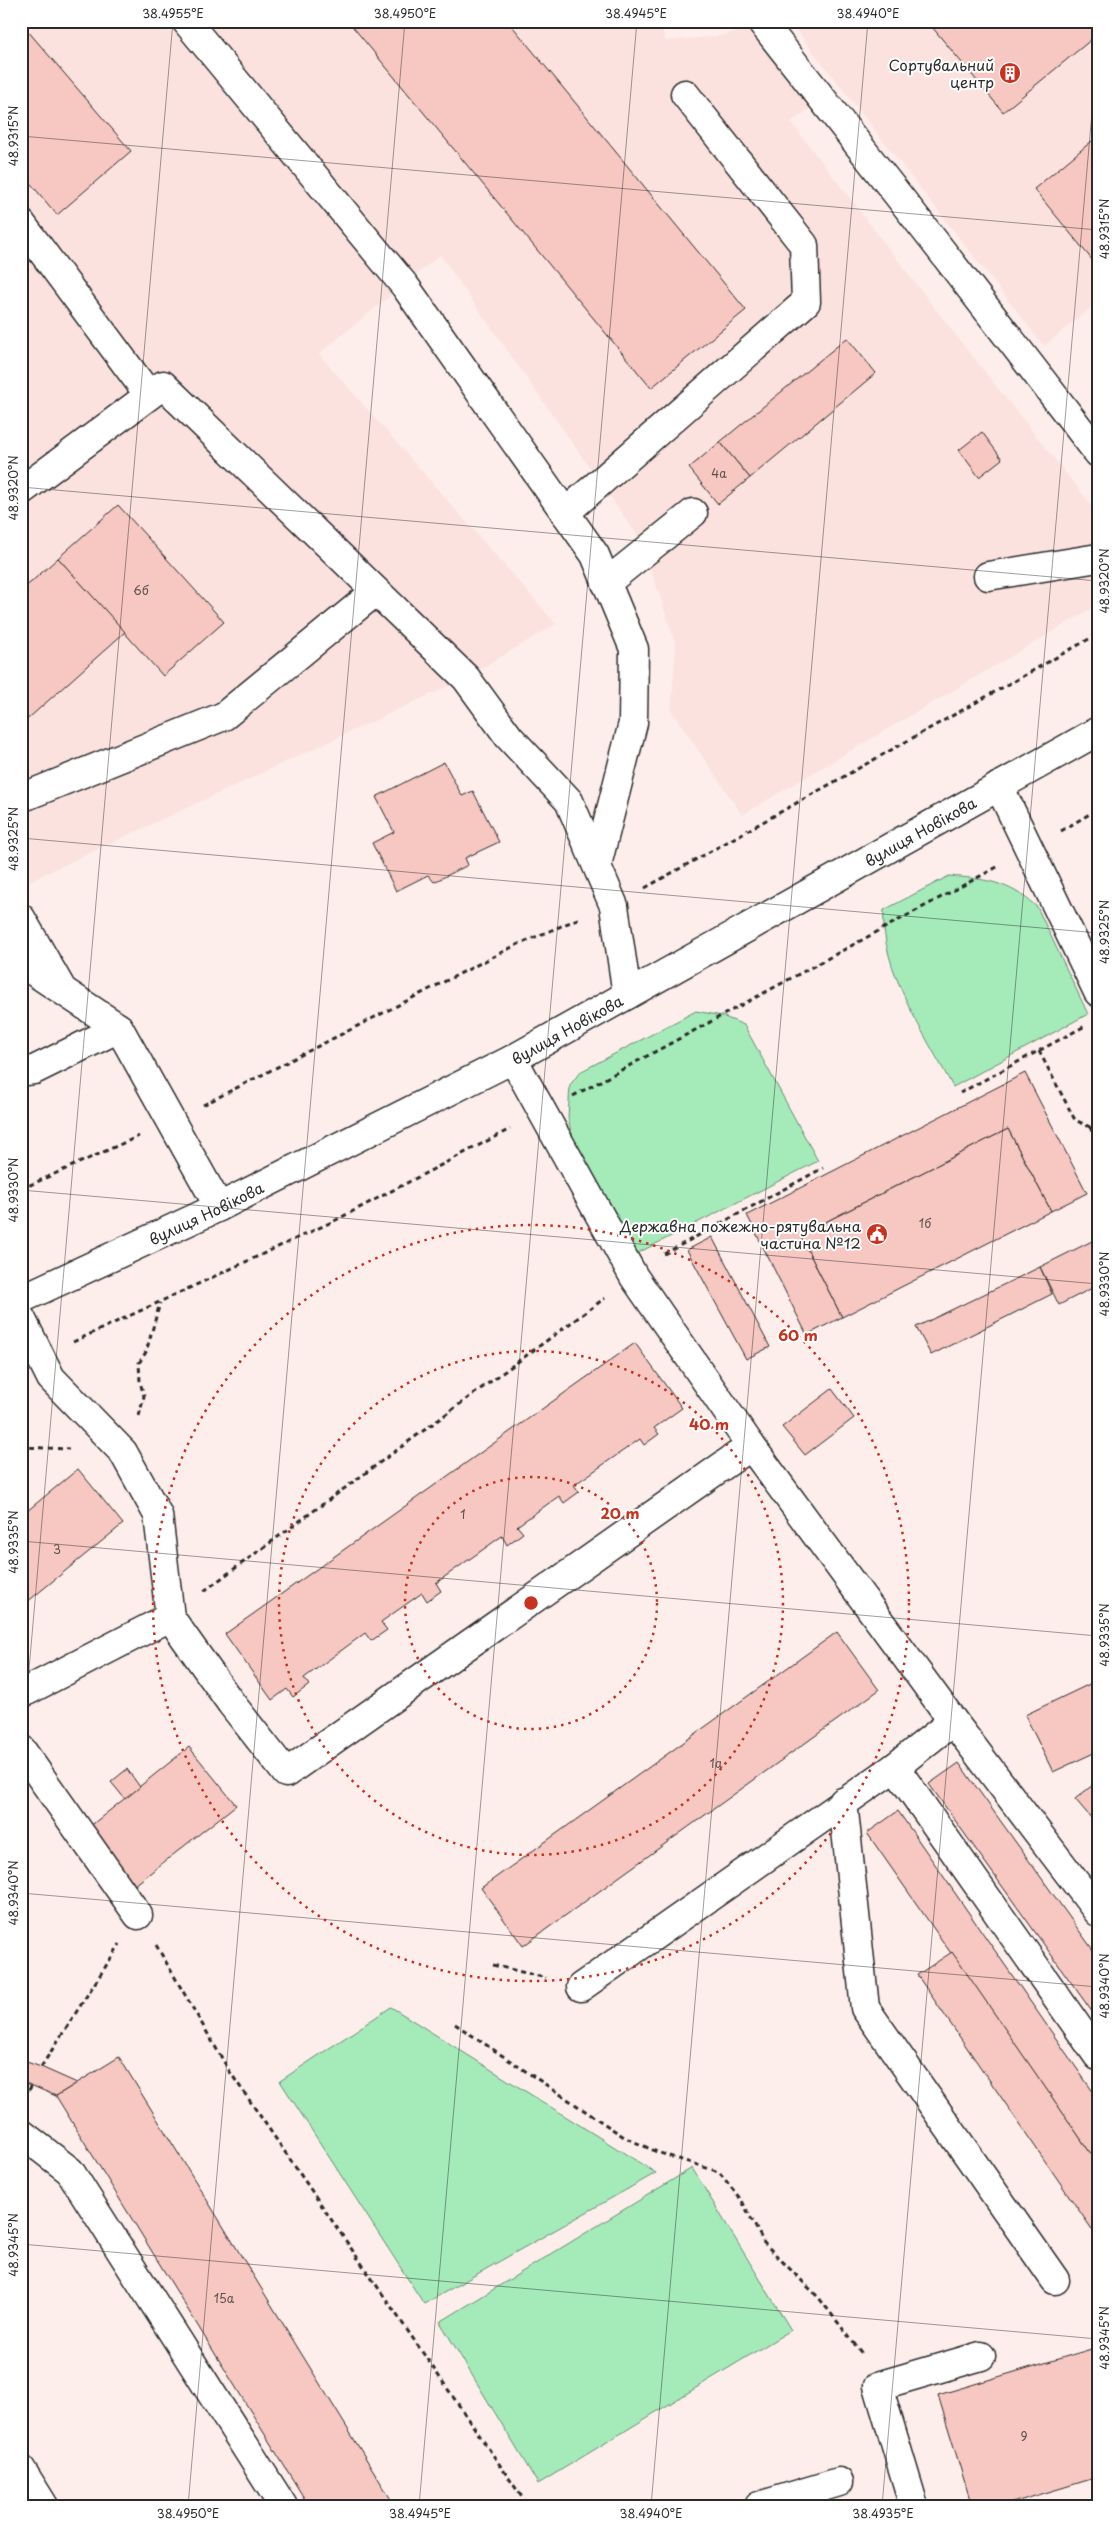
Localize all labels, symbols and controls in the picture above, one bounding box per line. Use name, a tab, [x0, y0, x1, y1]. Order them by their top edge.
text: 38.4955°E	[142, 4, 204, 22]
text: 38.4950°E	[374, 4, 436, 22]
text: 38.4945°E	[605, 4, 667, 22]
text: 38.4940°E	[837, 4, 899, 22]
place label: Сортувальний центр	[888, 53, 994, 93]
building icon: Сортувальний центр	[998, 61, 1022, 85]
text: 48.9315°N	[4, 106, 22, 166]
text: 48.9315°N	[1095, 199, 1113, 259]
text: 48.9320°N	[4, 455, 22, 521]
house number: 4а	[711, 464, 727, 482]
text: 48.9320°N	[1095, 548, 1113, 614]
house number: 6б	[133, 581, 149, 599]
street label: вулиця Новікова	[860, 790, 980, 871]
text: 48.9325°N	[4, 807, 22, 871]
text: 48.9325°N	[1095, 900, 1113, 964]
street label: вулиця Новікова	[507, 988, 627, 1069]
text: 48.9330°N	[4, 1158, 22, 1222]
street label: вулиця Новікова	[145, 1175, 268, 1250]
place label: Державна пожежно-рятувальна частина №12	[619, 1214, 862, 1254]
house number: 1б	[919, 1214, 931, 1232]
public building icon: Державна пожежно-рятувальна частина №12	[865, 1222, 889, 1246]
text: 48.9330°N	[1095, 1252, 1113, 1316]
text: 60 m	[778, 1323, 818, 1346]
text: 40 m	[689, 1412, 729, 1435]
text: 20 m	[601, 1501, 639, 1524]
house number: 1	[460, 1505, 466, 1523]
text: 48.9335°N	[4, 1510, 22, 1574]
house number: 3	[53, 1540, 61, 1558]
centre of rings	[522, 1594, 540, 1612]
text: 48.9335°N	[1095, 1603, 1113, 1667]
house number: 1а	[710, 1754, 723, 1772]
text: 48.9340°N	[4, 1860, 22, 1926]
text: 48.9340°N	[1095, 1953, 1113, 2019]
text: 48.9345°N	[4, 2213, 22, 2277]
house number: 15а	[214, 2289, 235, 2307]
text: 48.9345°N	[1095, 2306, 1113, 2370]
house number: 9	[1020, 2427, 1028, 2445]
text: 38.4950°E	[157, 2504, 219, 2522]
text: 38.4945°E	[389, 2504, 451, 2522]
text: 38.4940°E	[620, 2504, 682, 2522]
text: 38.4935°E	[852, 2504, 914, 2522]

